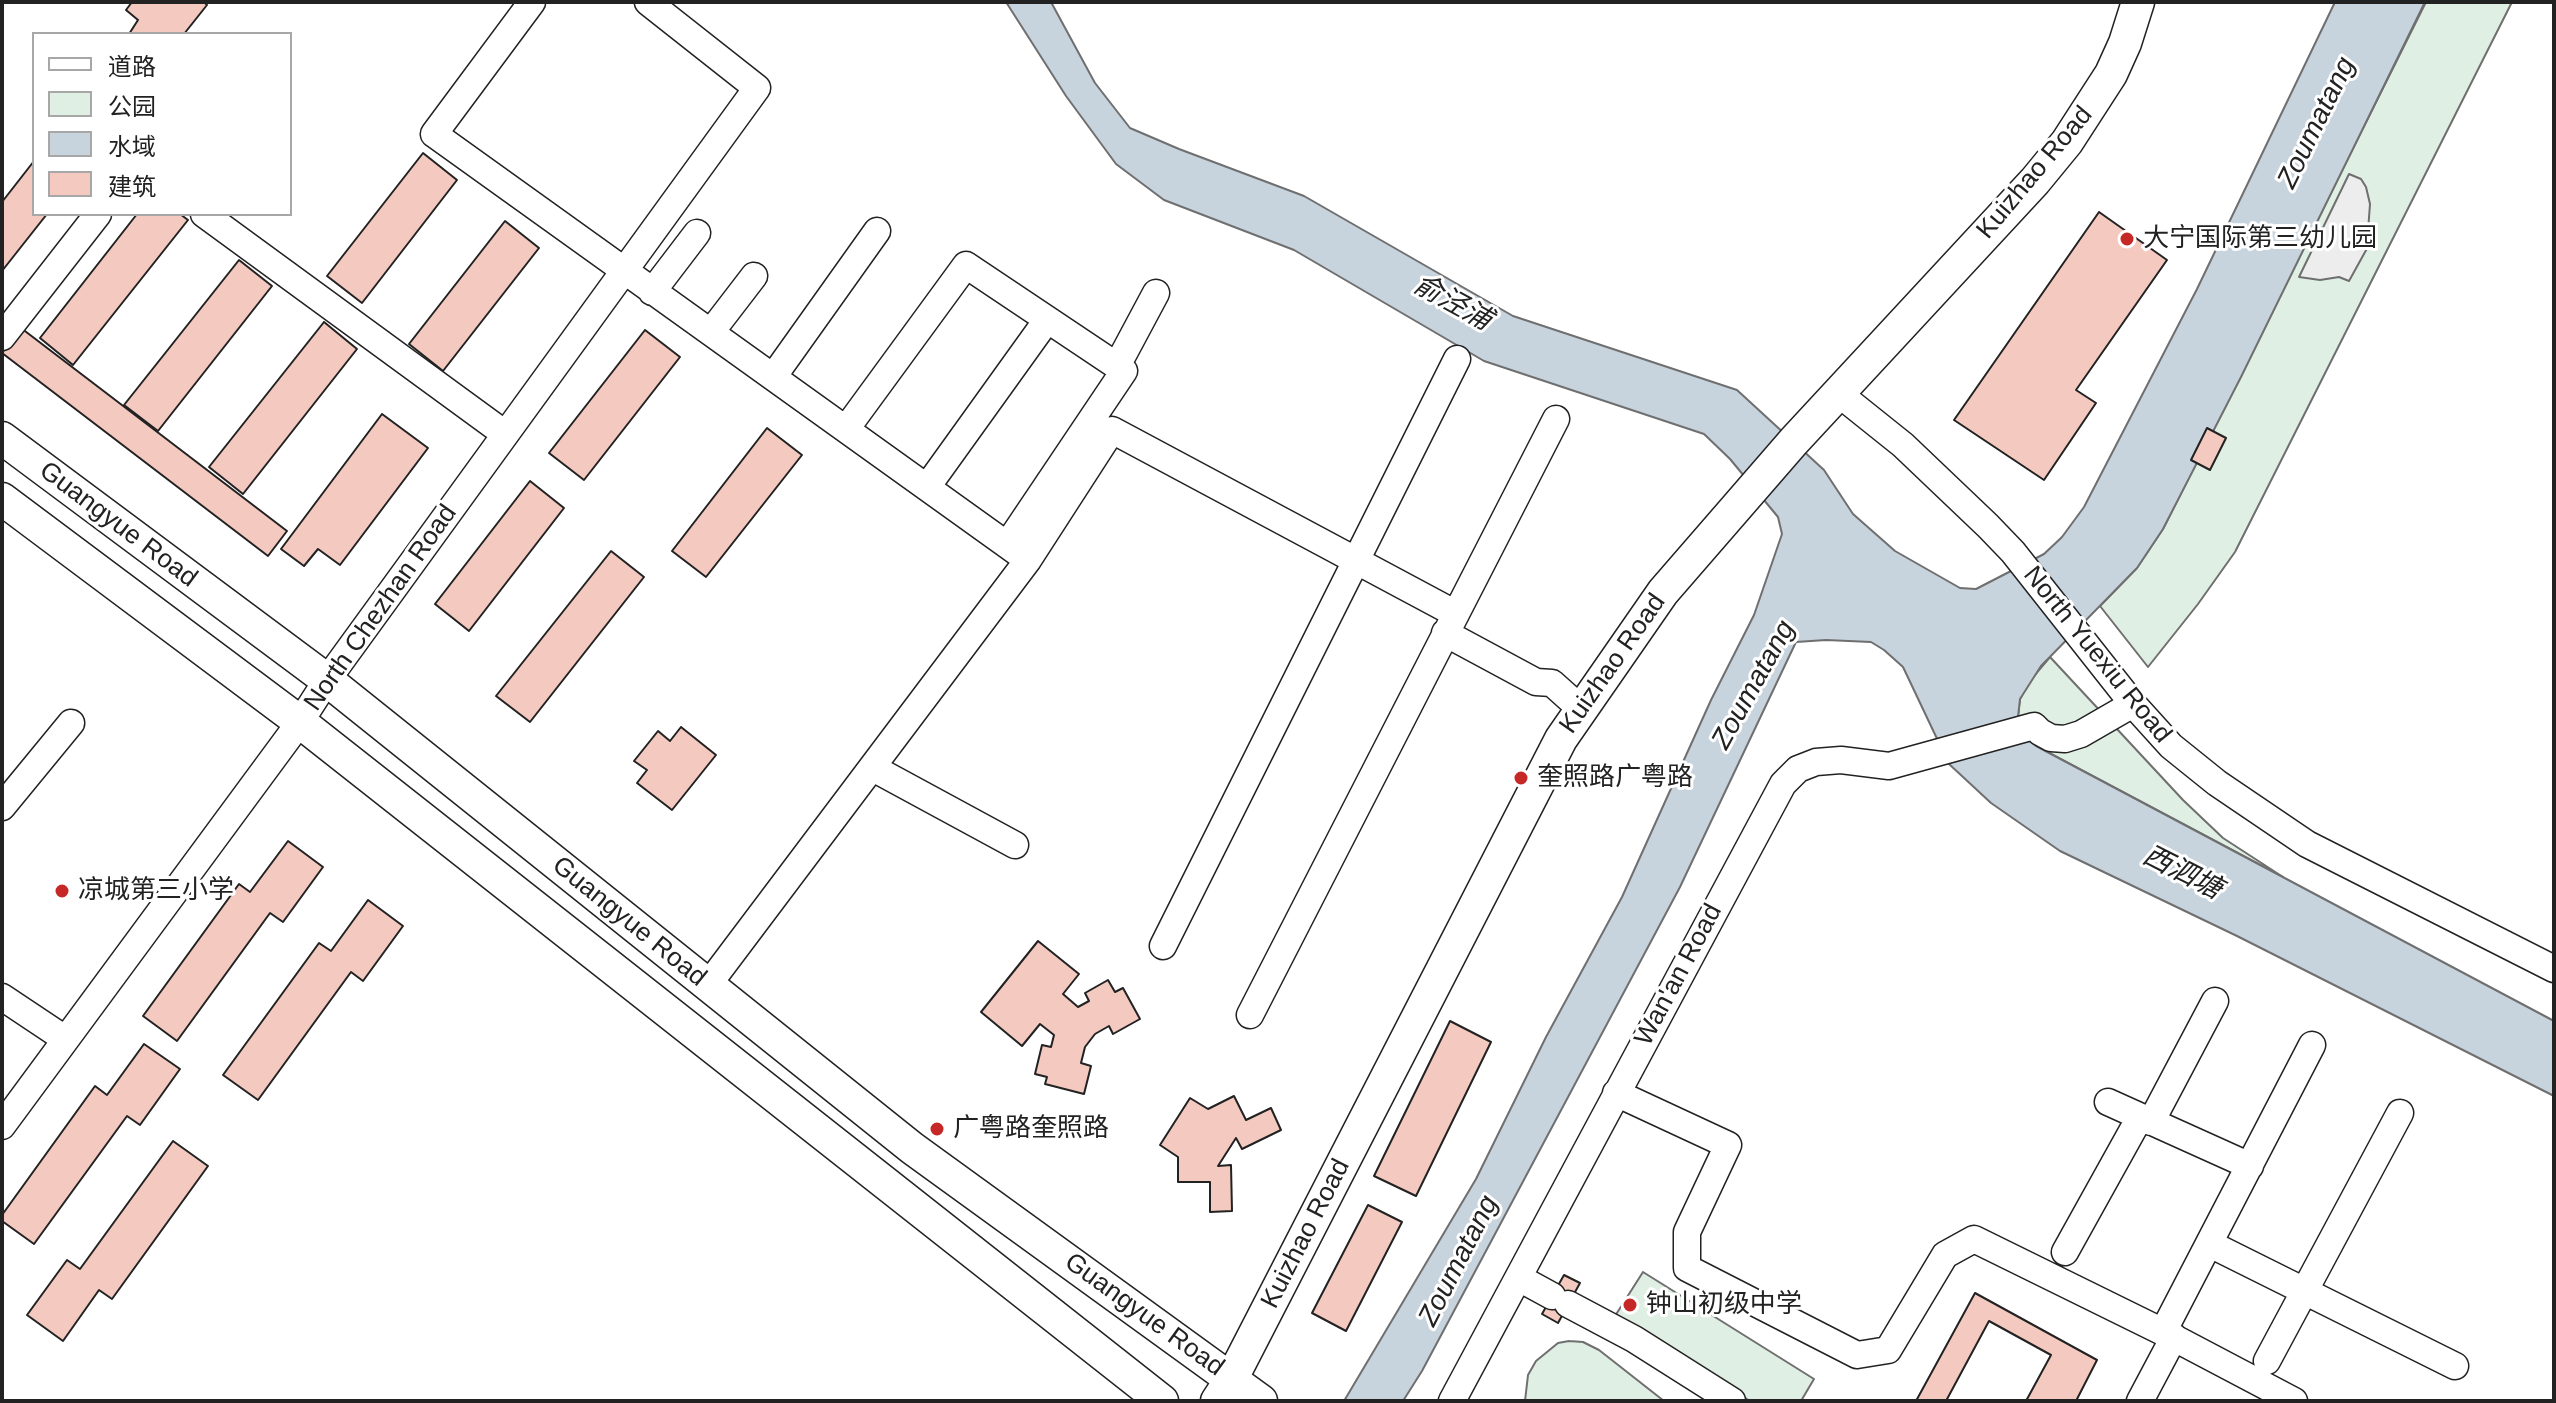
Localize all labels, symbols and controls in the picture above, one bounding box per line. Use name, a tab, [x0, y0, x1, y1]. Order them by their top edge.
legend	[32, 32, 292, 216]
water label: Zoumatang	[2271, 52, 2363, 194]
text: 道路	[108, 53, 156, 80]
text: 公园	[108, 93, 156, 120]
street label: Kuizhao Road	[1971, 100, 2099, 246]
text: 水域	[108, 133, 156, 160]
text: 建筑	[108, 173, 156, 200]
place label: 大宁国际第三幼儿园	[2143, 223, 2377, 255]
marker: 大宁国际第三幼儿园	[2118, 230, 2136, 248]
water label: 俞泾浦	[1407, 268, 1497, 338]
street label: Guangyue Road	[33, 456, 203, 594]
street label: North Chezhan Road	[298, 499, 464, 717]
street label: North Yuexiu Road	[2016, 560, 2178, 750]
street label: Kuizhao Road	[1553, 588, 1673, 740]
water label: Zoumatang	[1705, 615, 1803, 755]
place label: 奎照路广粤路	[1537, 762, 1693, 794]
marker: 奎照路广粤路	[1512, 769, 1530, 787]
water label: 西泗塘	[2137, 839, 2227, 907]
street label: Guangyue Road	[546, 850, 712, 994]
place label: 凉城第三小学	[78, 875, 234, 907]
marker: 凉城第三小学	[53, 882, 71, 900]
street label: Wan'an Road	[1629, 899, 1729, 1051]
place label: 广粤路奎照路	[953, 1113, 1109, 1145]
marker: 广粤路奎照路	[928, 1120, 946, 1138]
street label: Kuizhao Road	[1255, 1154, 1357, 1314]
water label: Zoumatang	[1412, 1190, 1506, 1332]
street label: Guangyue Road	[1058, 1247, 1230, 1383]
place label: 钟山初级中学	[1646, 1289, 1802, 1321]
marker: 钟山初级中学	[1621, 1296, 1639, 1314]

